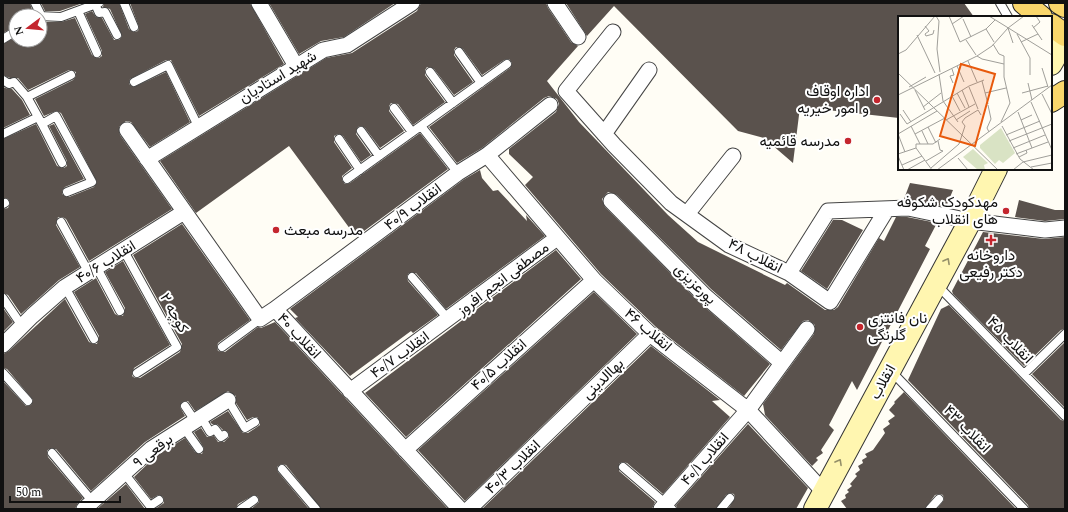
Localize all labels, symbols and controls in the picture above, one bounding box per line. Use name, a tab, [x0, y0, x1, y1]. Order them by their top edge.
north arrow	[8, 8, 48, 48]
inset map	[898, 16, 1052, 170]
text: N	[9, 24, 28, 37]
street label: شهید استادیان	[235, 45, 322, 109]
place label: اداره اوقاف و امور خیریه	[797, 80, 869, 120]
marker: اداره اوقاف و امور خیریه	[872, 95, 882, 105]
place label: مدرسه قائمیه	[760, 130, 840, 153]
marker: مدرسه قائمیه	[843, 136, 853, 146]
street label: انقلاب ۴۰/۹	[379, 178, 447, 236]
place label: مهدکودک شکوفه های انقلاب	[897, 191, 998, 231]
marker: مهدکودک شکوفه های انقلاب	[1001, 206, 1011, 216]
place label: مدرسه مبعث	[284, 219, 363, 242]
marker: مدرسه مبعث	[271, 225, 281, 235]
street label: انقلاب ۴۸	[724, 232, 786, 280]
street label: انقلاب ۴۰/۶	[71, 234, 141, 290]
marker: داروخانه دکتر رفیعی	[986, 235, 996, 245]
street label: مصطفی انجم افروز	[451, 236, 554, 322]
place label: داروخانه دکتر رفیعی	[959, 244, 1023, 284]
street label: پورعزیزی	[669, 258, 721, 310]
one-way arrow	[943, 258, 950, 266]
street label: کوچه ۲	[154, 289, 195, 338]
street label: انقلاب ۴۶	[619, 303, 677, 357]
place label: نان فانتزی گلرنگی	[868, 307, 927, 347]
street label: انقلاب ۴۰	[271, 308, 327, 364]
street label: انقلاب ۴۵	[981, 311, 1039, 369]
marker: نان فانتزی گلرنگی	[855, 322, 865, 332]
street label: انقلاب ۴۰/۷	[365, 326, 435, 384]
street label: انقلاب ۴۰/۵	[466, 333, 532, 397]
street label: بهاالدینی	[577, 353, 629, 405]
street label: انقلاب	[864, 360, 902, 404]
street label: انقلاب ۴۳	[938, 400, 996, 458]
street label: انقلاب ۴۰/۱	[675, 427, 735, 491]
street label: برقعی ۹	[128, 428, 178, 474]
street label: انقلاب ۴۰/۳	[480, 435, 546, 499]
one-way arrow	[834, 459, 842, 466]
scale bar	[10, 478, 120, 504]
text: 50 m	[16, 483, 41, 502]

